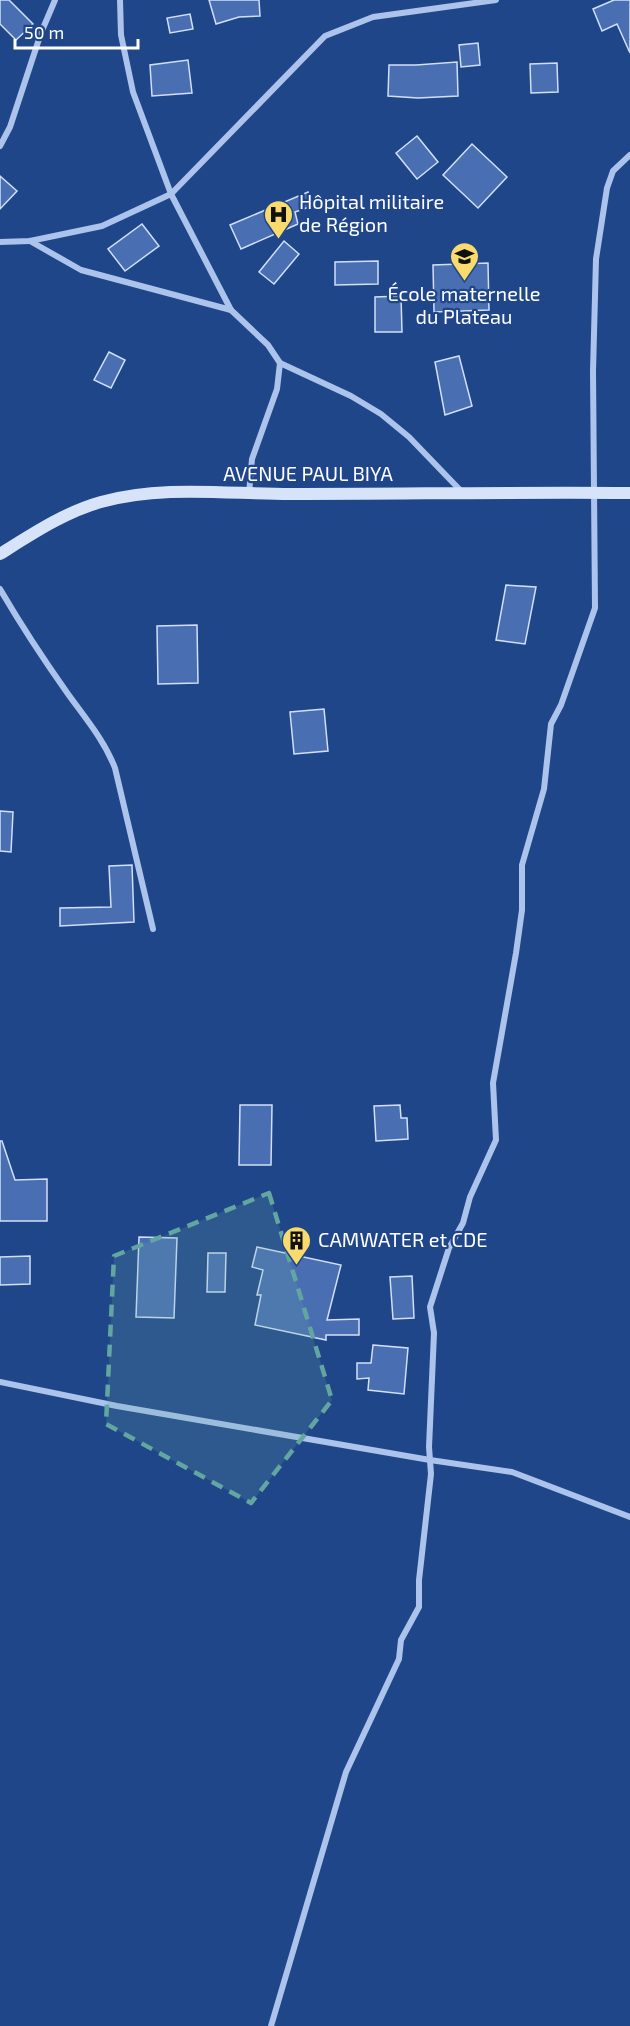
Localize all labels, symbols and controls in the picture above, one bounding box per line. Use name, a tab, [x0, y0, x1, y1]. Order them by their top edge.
scale bar	[15, 12, 138, 50]
text: 50 m	[24, 21, 64, 43]
place label: Hôpital militaire de Région	[299, 189, 444, 236]
hospital icon: Hôpital militaire de Région	[262, 198, 294, 240]
school or university icon: École maternelle du Plateau	[448, 240, 480, 282]
place label: École maternelle du Plateau	[387, 281, 541, 328]
street label: AVENUE PAUL BIYA	[223, 461, 393, 485]
building icon: CAMWATER et CDE	[281, 1224, 313, 1266]
place label: CAMWATER et CDE	[318, 1227, 488, 1251]

